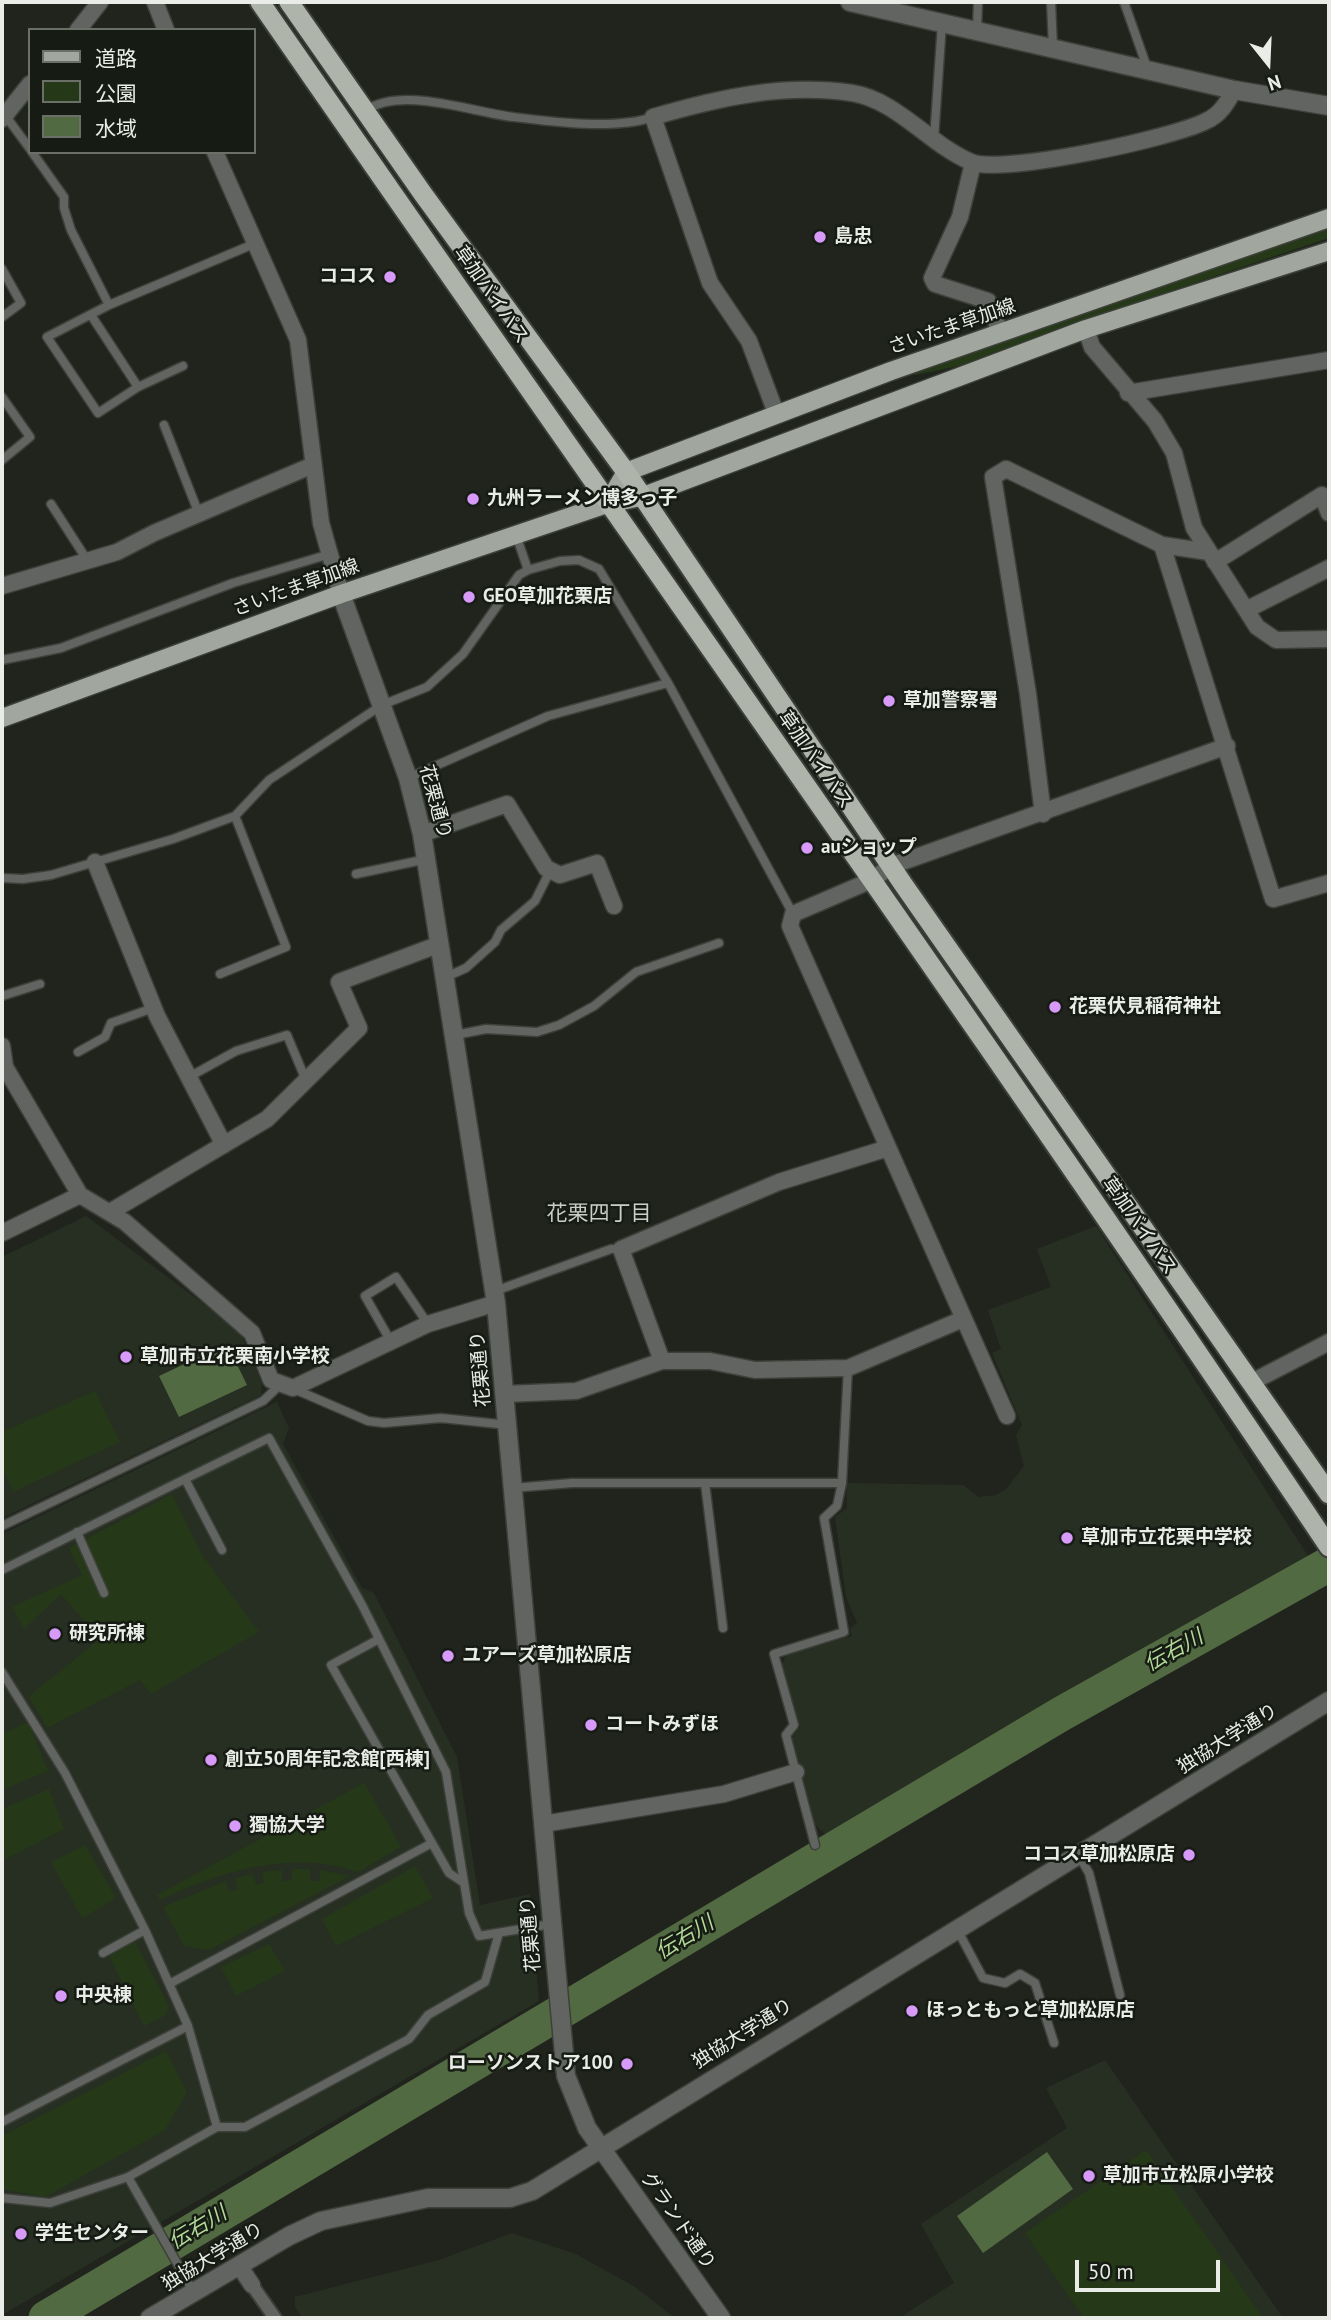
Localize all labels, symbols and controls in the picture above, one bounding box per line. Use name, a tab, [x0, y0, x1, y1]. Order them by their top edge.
legend	[28, 28, 256, 154]
north arrow	[1233, 28, 1303, 98]
text: 道路	[95, 45, 137, 72]
text: N	[1265, 70, 1284, 96]
text: 公園	[95, 80, 137, 107]
text: 水域	[95, 115, 137, 142]
place label: 島忠	[834, 226, 872, 248]
marker: 島忠	[812, 229, 828, 245]
street label: 草加バイパス	[449, 242, 533, 348]
place label: ココス	[319, 266, 376, 288]
marker: ココス	[382, 269, 398, 285]
street label: さいたま草加線	[885, 295, 1019, 359]
place label: 九州ラーメン博多っ子	[487, 488, 677, 510]
marker: 九州ラーメン博多っ子	[465, 491, 481, 507]
street label: さいたま草加線	[230, 555, 362, 621]
place label: GEO草加花栗店	[483, 586, 612, 608]
marker: GEO草加花栗店	[461, 589, 477, 605]
place label: 草加警察署	[903, 690, 998, 712]
marker: 草加警察署	[881, 693, 897, 709]
street label: 草加バイパス	[773, 707, 857, 813]
street label: 花栗通り	[414, 762, 456, 842]
place label: auショップ	[821, 837, 917, 859]
marker: auショップ	[799, 840, 815, 856]
place label: 花栗伏見稲荷神社	[1069, 996, 1221, 1018]
marker: 花栗伏見稲荷神社	[1047, 999, 1063, 1015]
street label: 草加バイパス	[1097, 1173, 1181, 1279]
district label: 花栗四丁目	[547, 1201, 651, 1227]
street label: 花栗通り	[466, 1330, 496, 1408]
place label: 草加市立花栗南小学校	[140, 1346, 330, 1368]
marker: 草加市立花栗南小学校	[118, 1349, 134, 1365]
place label: 草加市立花栗中学校	[1081, 1527, 1252, 1549]
marker: 草加市立花栗中学校	[1059, 1530, 1075, 1546]
place label: 研究所棟	[69, 1623, 145, 1645]
water label: 伝右川	[1140, 1625, 1208, 1677]
marker: 研究所棟	[47, 1626, 63, 1642]
place label: ユアーズ草加松原店	[462, 1645, 632, 1667]
marker: ユアーズ草加松原店	[440, 1648, 456, 1664]
street label: 独協大学通り	[1174, 1699, 1282, 1779]
place label: コートみずほ	[605, 1714, 719, 1736]
marker: コートみずほ	[583, 1717, 599, 1733]
place label: 創立50周年記念館[西棟]	[225, 1749, 430, 1771]
marker: 創立50周年記念館[西棟]	[203, 1752, 219, 1768]
place label: 獨協大学	[249, 1815, 325, 1837]
marker: 獨協大学	[227, 1818, 243, 1834]
place label: ココス草加松原店	[1023, 1844, 1175, 1866]
marker: ココス草加松原店	[1181, 1847, 1197, 1863]
street label: 花栗通り	[516, 1895, 546, 1973]
water label: 伝右川	[652, 1911, 718, 1965]
place label: 中央棟	[75, 1985, 132, 2007]
marker: 中央棟	[53, 1988, 69, 2004]
street label: 独協大学通り	[689, 1994, 797, 2074]
place label: ほっともっと草加松原店	[926, 2000, 1135, 2022]
marker: ほっともっと草加松原店	[904, 2003, 920, 2019]
place label: ローソンストア100	[448, 2053, 613, 2075]
marker: ローソンストア100	[619, 2056, 635, 2072]
place label: 草加市立松原小学校	[1103, 2165, 1274, 2187]
street label: グランド通り	[636, 2168, 720, 2274]
marker: 草加市立松原小学校	[1081, 2168, 1097, 2184]
water label: 伝右川	[165, 2201, 231, 2255]
street label: 独協大学通り	[158, 2218, 268, 2296]
place label: 学生センター	[35, 2223, 149, 2245]
marker: 学生センター	[13, 2226, 29, 2242]
scale bar	[1079, 2246, 1224, 2290]
text: 50 m	[1088, 2258, 1134, 2285]

